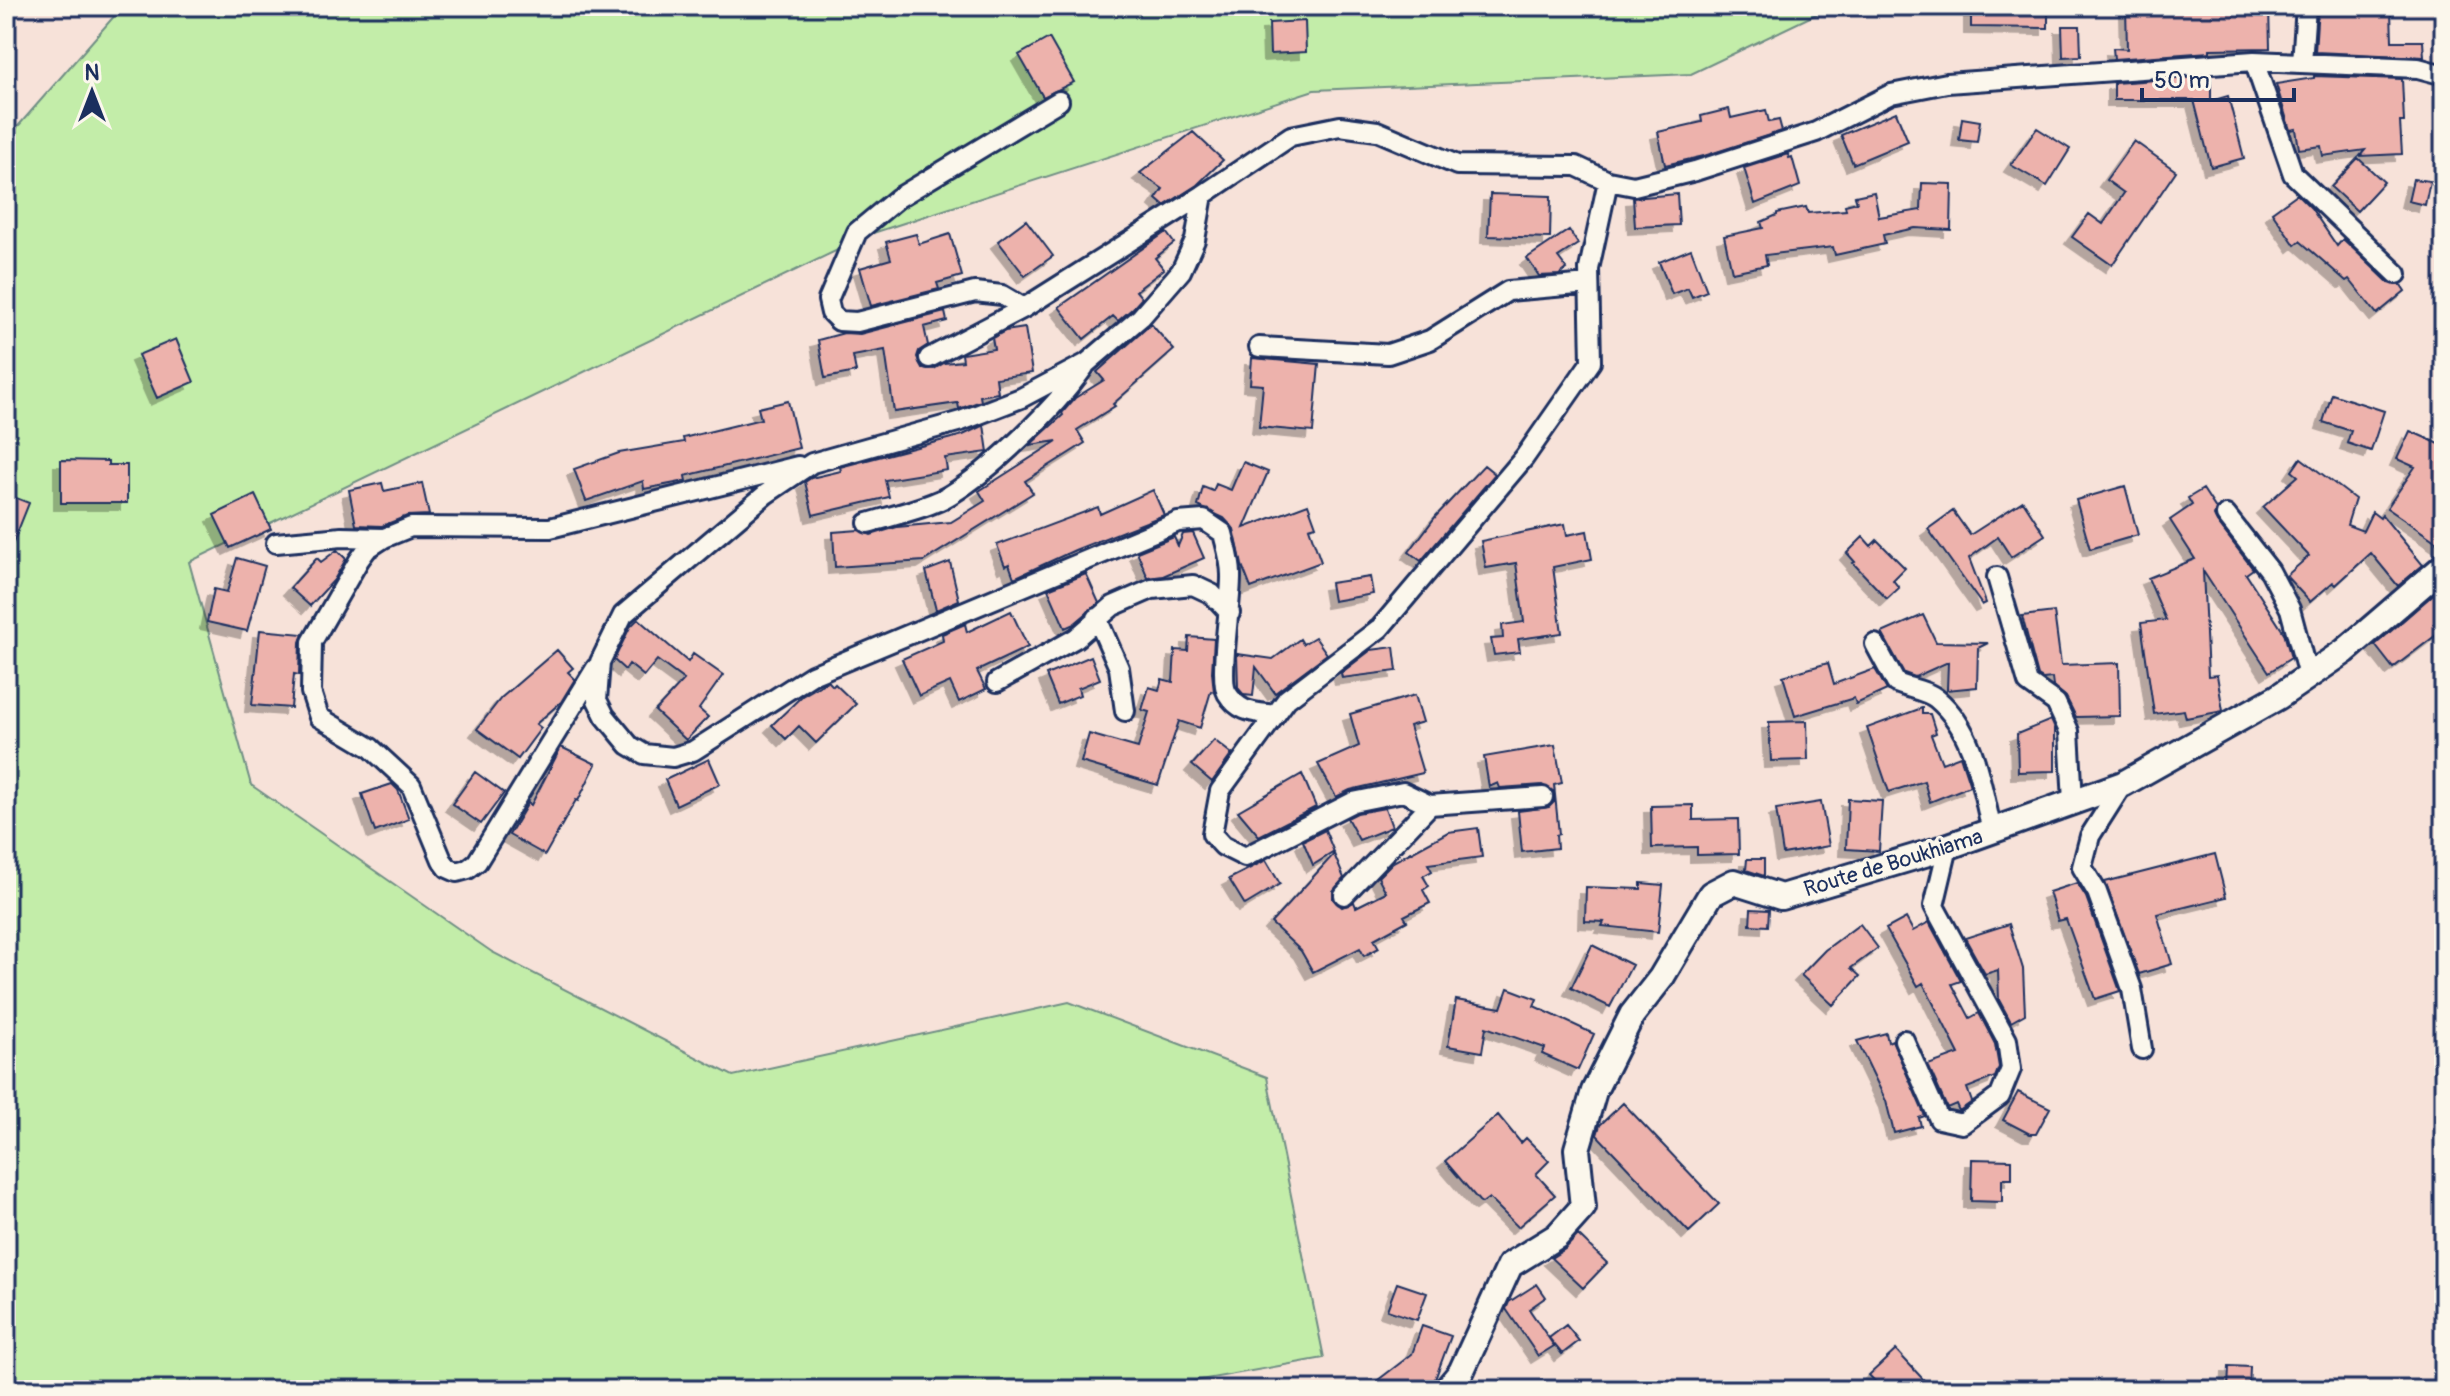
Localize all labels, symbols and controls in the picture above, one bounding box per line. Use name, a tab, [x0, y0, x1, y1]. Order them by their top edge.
north arrow	[52, 52, 132, 132]
scale bar	[2142, 52, 2294, 102]
text: N	[85, 59, 100, 87]
text: 50 m	[2154, 66, 2210, 95]
street label: Route de Boukhiama	[1800, 822, 1986, 903]

